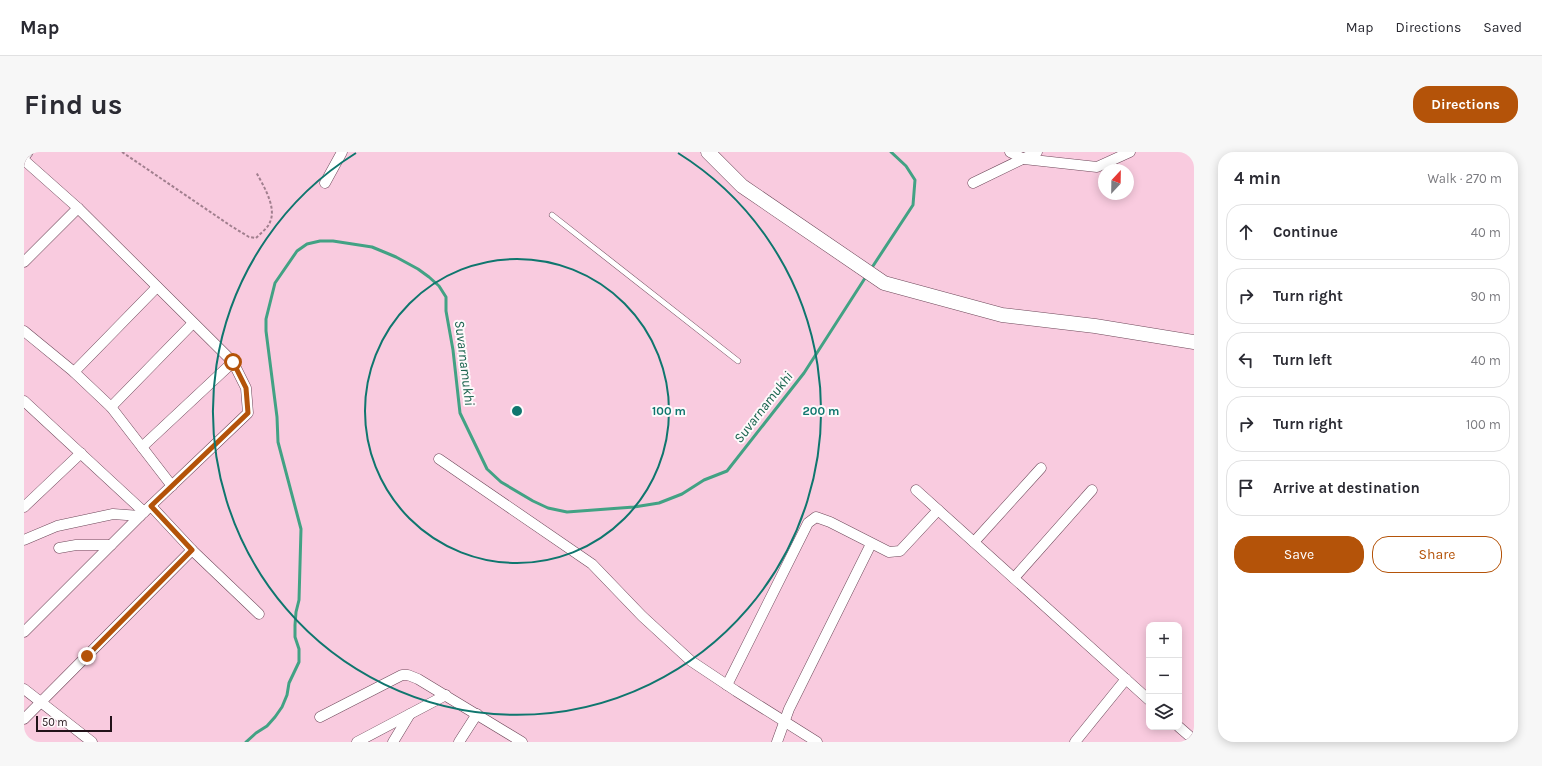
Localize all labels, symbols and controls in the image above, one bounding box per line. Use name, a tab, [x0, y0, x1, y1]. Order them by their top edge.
text: Map	[20, 17, 59, 39]
text: Map	[1346, 19, 1374, 36]
text: Directions	[1396, 19, 1461, 36]
text: Saved	[1483, 19, 1522, 36]
button: Directions	[1413, 86, 1518, 123]
text: Find us	[24, 88, 123, 121]
north arrow	[1098, 164, 1134, 200]
text: 4 min	[1234, 168, 1281, 188]
text: Walk · 270 m	[1428, 171, 1502, 186]
icon: ahead	[1235, 221, 1257, 243]
text: Continue	[1273, 223, 1338, 241]
text: 40 m	[1471, 225, 1501, 240]
icon: right	[1235, 285, 1257, 307]
text: Turn right	[1273, 287, 1343, 305]
text: 90 m	[1470, 289, 1501, 304]
water label: Suvarnamukhi	[451, 319, 478, 407]
icon: left	[1235, 349, 1257, 371]
text: Turn left	[1273, 351, 1332, 369]
route start	[224, 353, 242, 371]
text: 40 m	[1471, 353, 1501, 368]
water label: Suvarnamukhi	[730, 368, 797, 446]
centre of rings	[510, 404, 524, 418]
text: 100 m	[652, 404, 686, 418]
text: 200 m	[803, 404, 839, 418]
icon: right	[1235, 413, 1257, 435]
text: Turn right	[1273, 415, 1343, 433]
text: 100 m	[1466, 417, 1501, 432]
icon: arrive	[1235, 477, 1257, 499]
text: Arrive at destination	[1273, 479, 1420, 497]
button: Save	[1234, 536, 1364, 573]
button: Share	[1372, 536, 1502, 573]
map controls	[1146, 622, 1182, 730]
button: +	[1146, 622, 1182, 658]
route end	[78, 647, 96, 665]
button: −	[1146, 658, 1182, 694]
button: layers	[1146, 694, 1182, 730]
scale bar	[36, 714, 112, 733]
text: 50 m	[42, 716, 68, 729]

